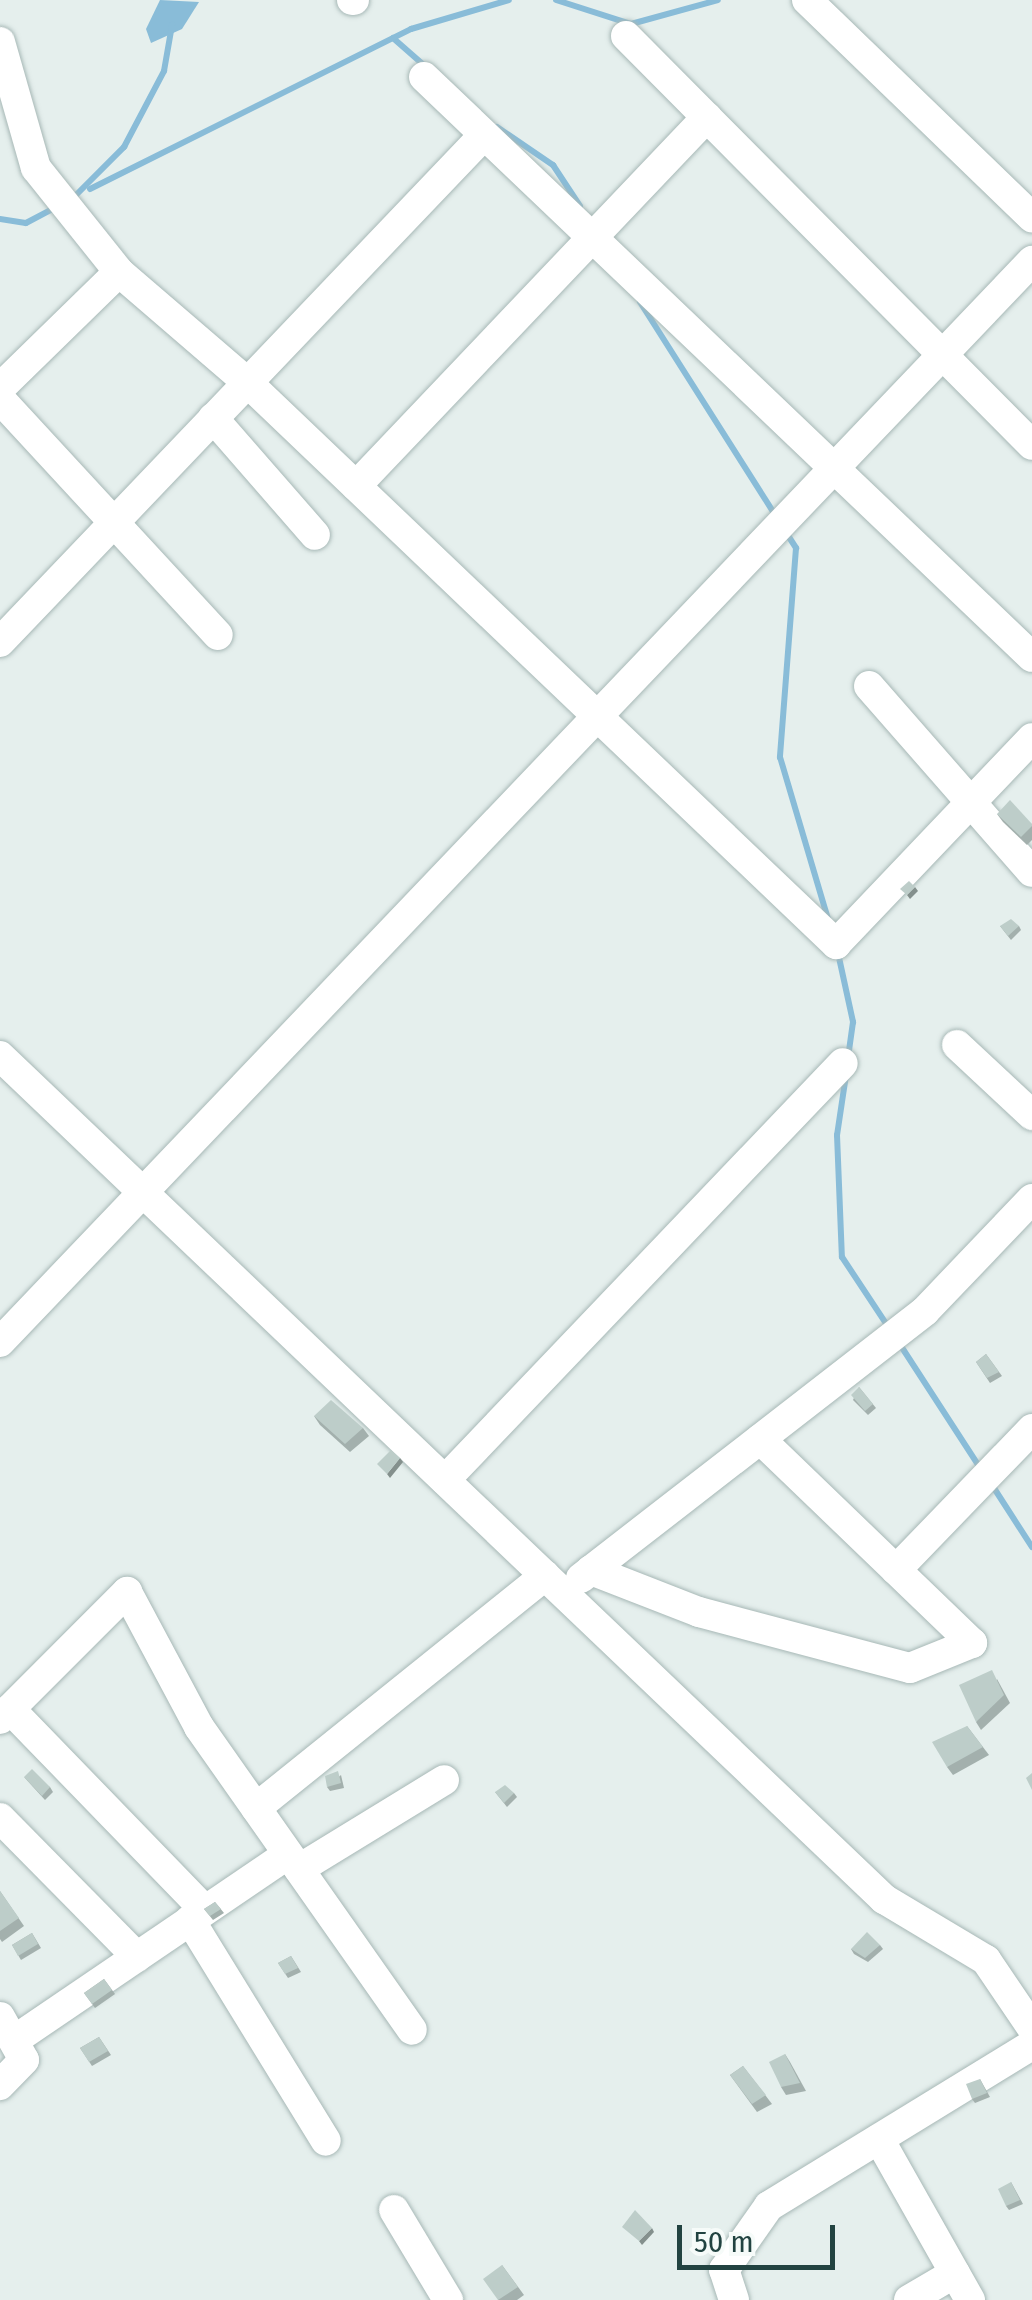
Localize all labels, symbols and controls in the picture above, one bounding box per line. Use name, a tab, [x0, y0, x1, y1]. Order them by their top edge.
scale bar	[682, 2205, 840, 2267]
text: 50 m	[694, 2224, 754, 2260]

